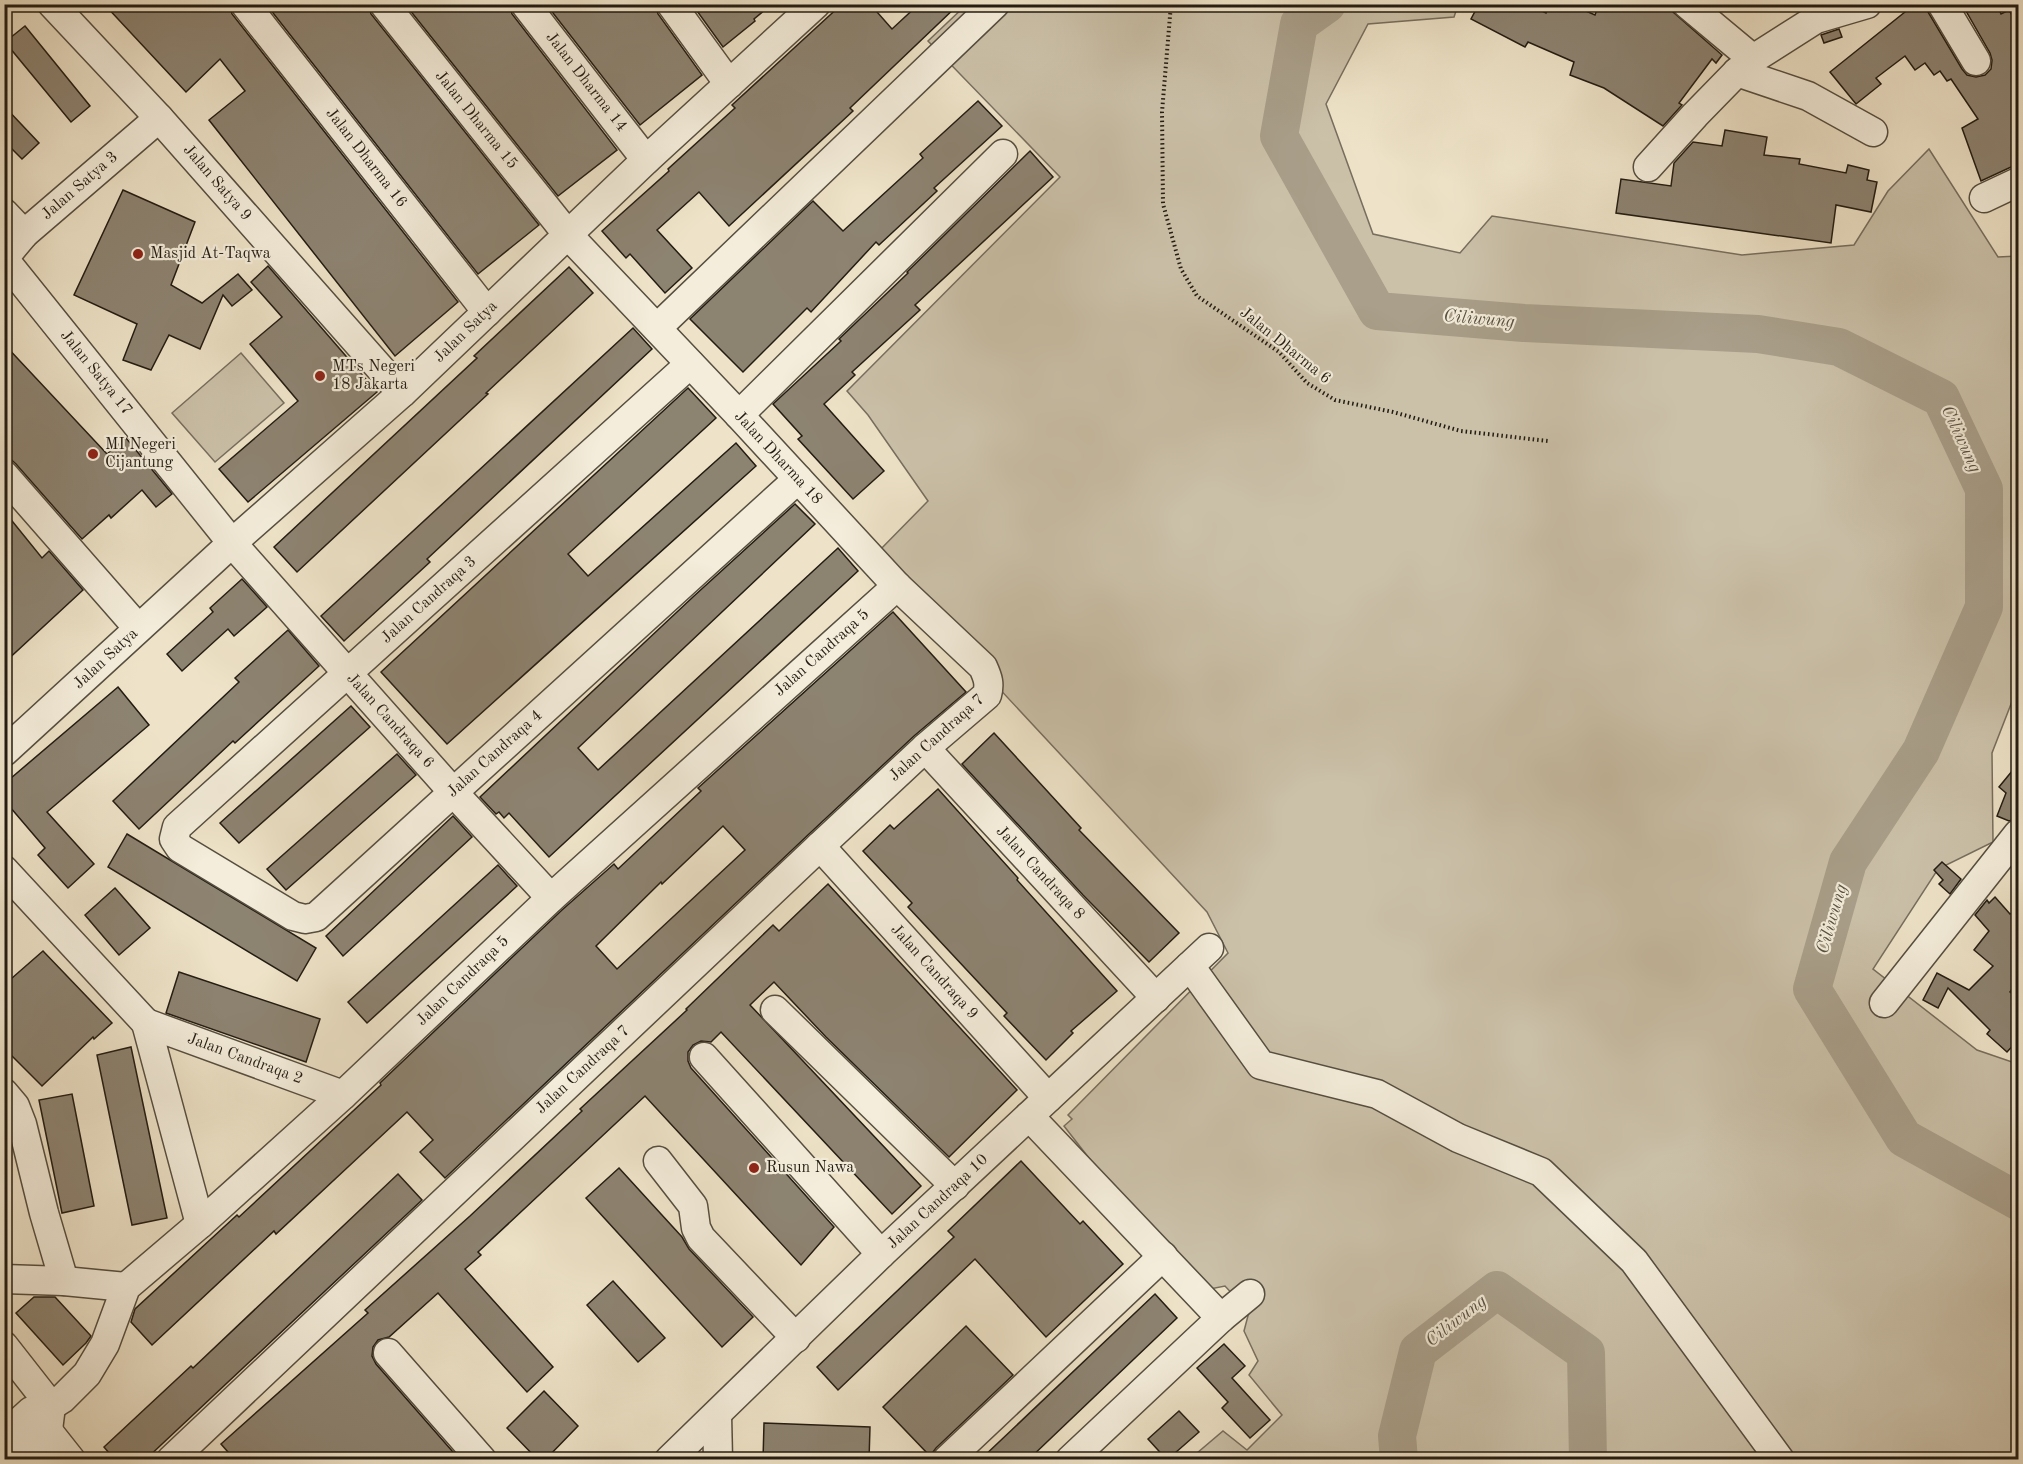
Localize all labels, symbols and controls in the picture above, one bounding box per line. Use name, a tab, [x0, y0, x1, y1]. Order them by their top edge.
street label: Jalan Dharma 14	[542, 29, 630, 135]
street label: Jalan Dharma 15	[432, 68, 520, 172]
street label: Jalan Dharma 16	[322, 105, 410, 211]
street label: Jalan Satya 9	[180, 142, 254, 224]
street label: Jalan Satya 3	[39, 149, 121, 223]
place label: Masjid At-Taqwa	[150, 246, 271, 262]
marker: Masjid At-Taqwa	[131, 247, 145, 261]
street label: Jalan Satya	[431, 298, 501, 366]
street label: Jalan Dharma 6	[1236, 305, 1334, 387]
water label: Ciliwung	[1443, 307, 1516, 331]
street label: Jalan Satya 17	[57, 327, 135, 419]
place label: MTs Negeri 18 Jakarta	[332, 359, 415, 393]
marker: MTs Negeri 18 Jakarta	[313, 369, 327, 383]
water label: Ciliwung	[1938, 403, 1984, 475]
street label: Jalan Dharma 18	[731, 408, 825, 508]
place label: MI Negeri Cijantung	[105, 437, 176, 471]
marker: MI Negeri Cijantung	[86, 447, 100, 461]
street label: Jalan Candraqa 3	[378, 553, 480, 647]
street label: Jalan Candraqa 5	[771, 606, 873, 700]
street label: Jalan Satya	[71, 625, 141, 693]
street label: Jalan Candraqa 6	[343, 670, 437, 772]
street label: Jalan Candraqa 7	[886, 691, 988, 785]
street label: Jalan Candraqa 4	[444, 707, 546, 801]
street label: Jalan Candraqa 8	[993, 823, 1087, 923]
water label: Ciliwung	[1814, 882, 1851, 956]
street label: Jalan Candraqa 9	[887, 921, 981, 1023]
street label: Jalan Candraqa 5	[414, 933, 512, 1029]
street label: Jalan Candraqa 7	[533, 1023, 633, 1117]
street label: Jalan Candraqa 2	[185, 1031, 305, 1087]
street label: Jalan Candraqa 10	[885, 1151, 991, 1253]
place label: Rusun Nawa	[766, 1160, 854, 1176]
marker: Rusun Nawa	[747, 1161, 761, 1175]
water label: Ciliwung	[1422, 1292, 1490, 1350]

